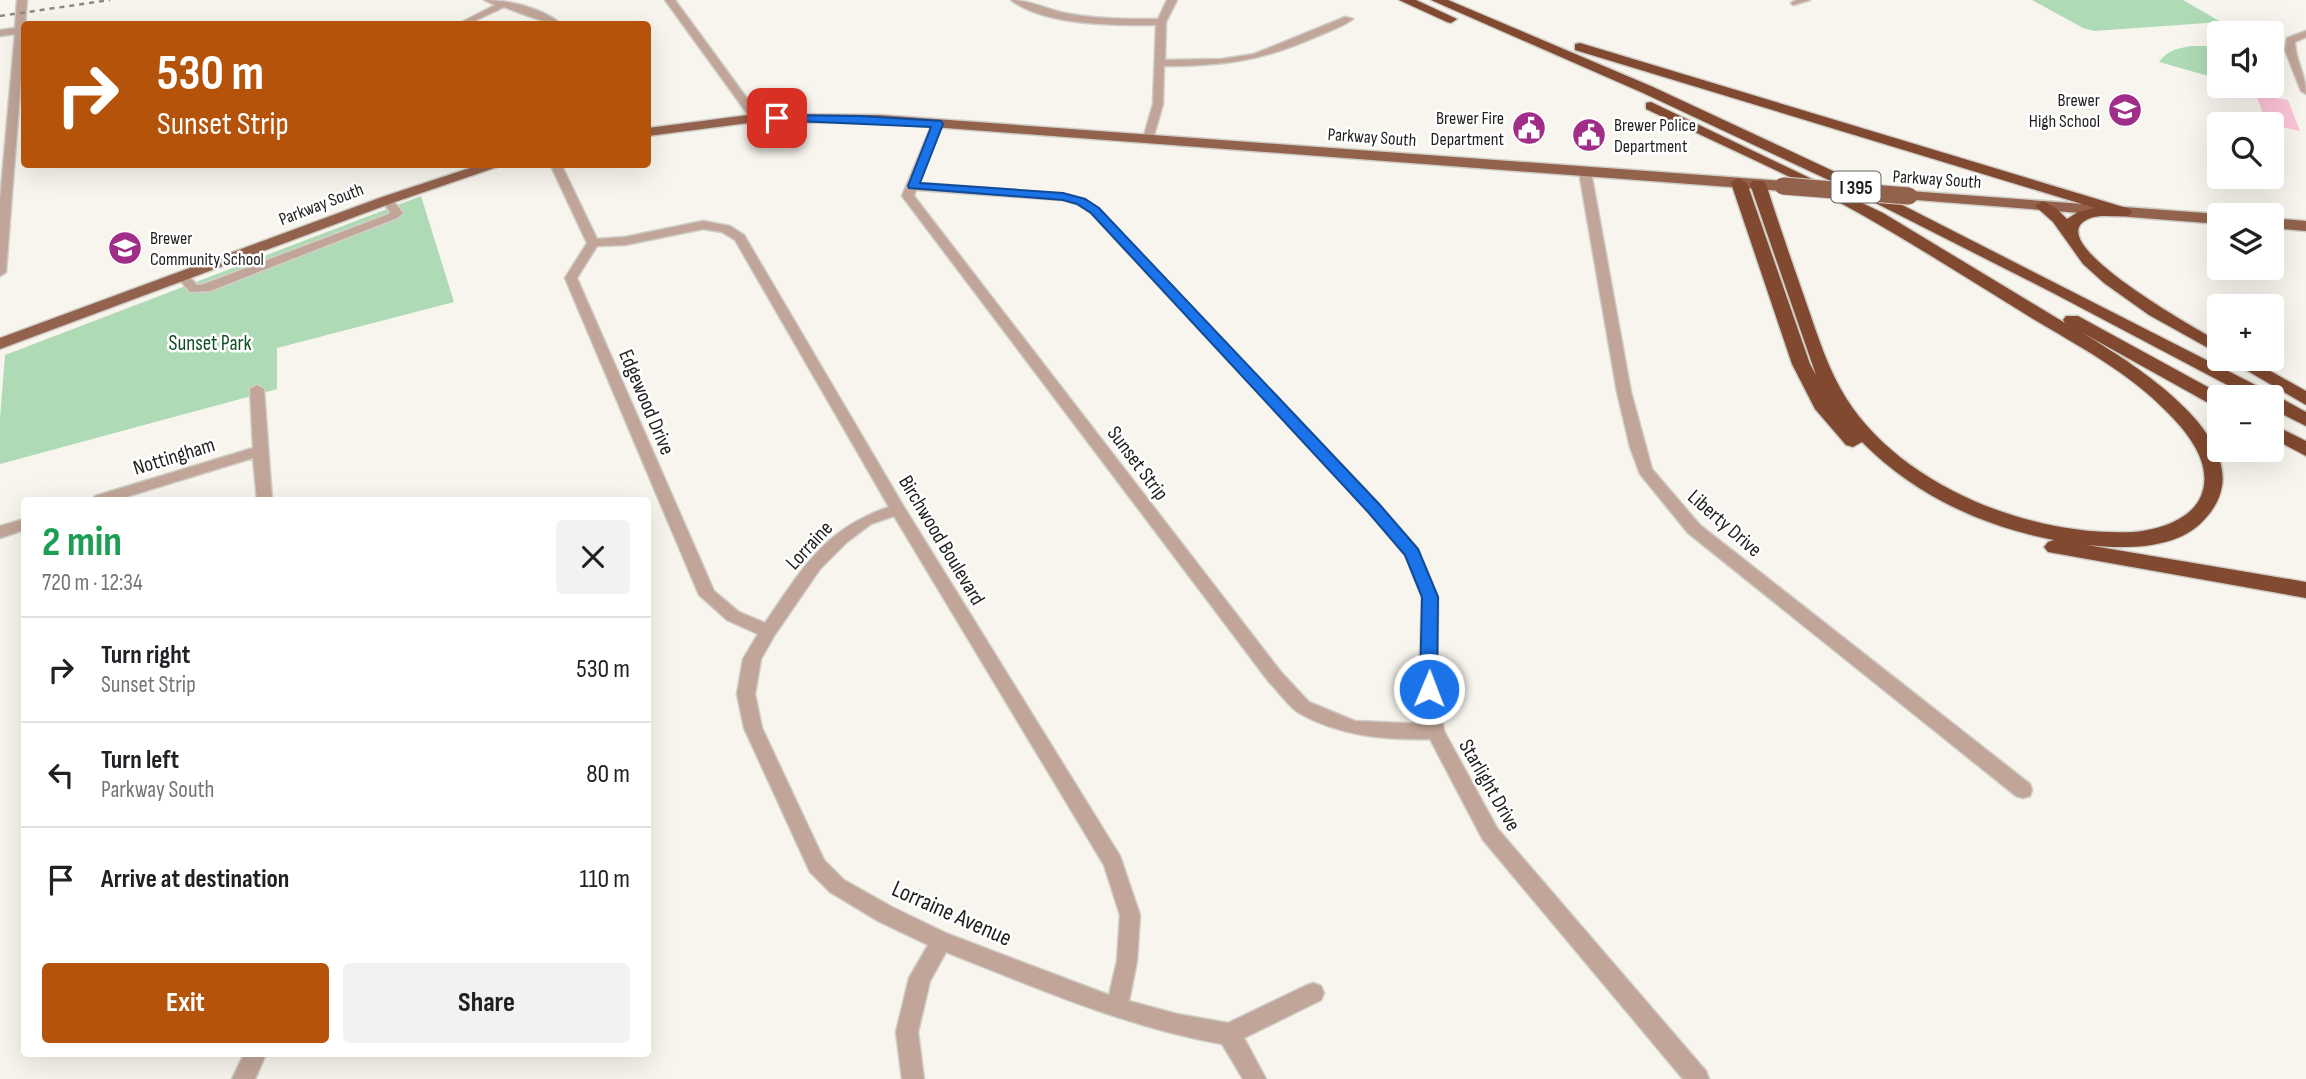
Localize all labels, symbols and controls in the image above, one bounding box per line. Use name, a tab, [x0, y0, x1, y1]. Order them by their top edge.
map controls	[2207, 21, 2284, 462]
button: sound	[2207, 21, 2284, 98]
text: 530 m	[157, 45, 264, 104]
icon: right	[42, 49, 133, 140]
pin	[747, 88, 807, 148]
place label: Brewer High School	[2029, 90, 2100, 132]
school or university icon: Brewer High School	[2106, 91, 2144, 129]
icon: arrive	[758, 99, 796, 137]
text: Sunset Strip	[157, 105, 289, 144]
place label: Brewer Fire Department	[1431, 108, 1504, 150]
public building icon: Brewer Fire Department	[1510, 109, 1548, 147]
button: search	[2207, 112, 2284, 189]
place label: Brewer Police Department	[1614, 115, 1696, 157]
public building icon: Brewer Police Department	[1570, 116, 1608, 154]
street label: Parkway South	[1327, 124, 1417, 151]
street label: Parkway South	[1892, 166, 1982, 193]
road number: I 395	[1832, 172, 1881, 202]
street label: Parkway South	[276, 179, 366, 230]
button: layers	[2207, 203, 2284, 280]
place label: Brewer Community School	[150, 228, 264, 270]
school or university icon: Brewer Community School	[106, 229, 144, 267]
button: +	[2207, 294, 2284, 371]
park label: Sunset Park	[168, 331, 252, 356]
street label: Edgewood Drive	[613, 346, 680, 459]
button: −	[2207, 385, 2284, 462]
street label: Sunset Strip	[1102, 421, 1174, 505]
street label: Nottingham	[130, 432, 218, 481]
street label: Birchwood Boulevard	[893, 471, 990, 610]
street label: Liberty Drive	[1683, 485, 1767, 562]
street label: Lorraine	[781, 516, 838, 575]
text: 2 min	[42, 517, 122, 568]
button: close	[556, 520, 630, 594]
text: 720 m · 12:34	[42, 569, 143, 597]
text: Turn right	[101, 640, 190, 671]
icon: right	[42, 651, 80, 689]
position arrow	[1392, 652, 1466, 726]
text: 530 m	[576, 654, 630, 685]
text: Sunset Strip	[101, 671, 196, 699]
street label: Starlight Drive	[1453, 735, 1526, 835]
text: Turn left	[101, 745, 179, 776]
icon: left	[42, 756, 80, 794]
text: 80 m	[586, 759, 630, 790]
text: Parkway South	[101, 776, 214, 804]
icon: arrive	[42, 861, 80, 899]
text: Arrive at destination	[101, 864, 289, 895]
text: 110 m	[579, 864, 630, 895]
street label: Lorraine Avenue	[887, 874, 1016, 953]
button: Exit	[42, 963, 329, 1043]
button: Share	[343, 963, 630, 1043]

